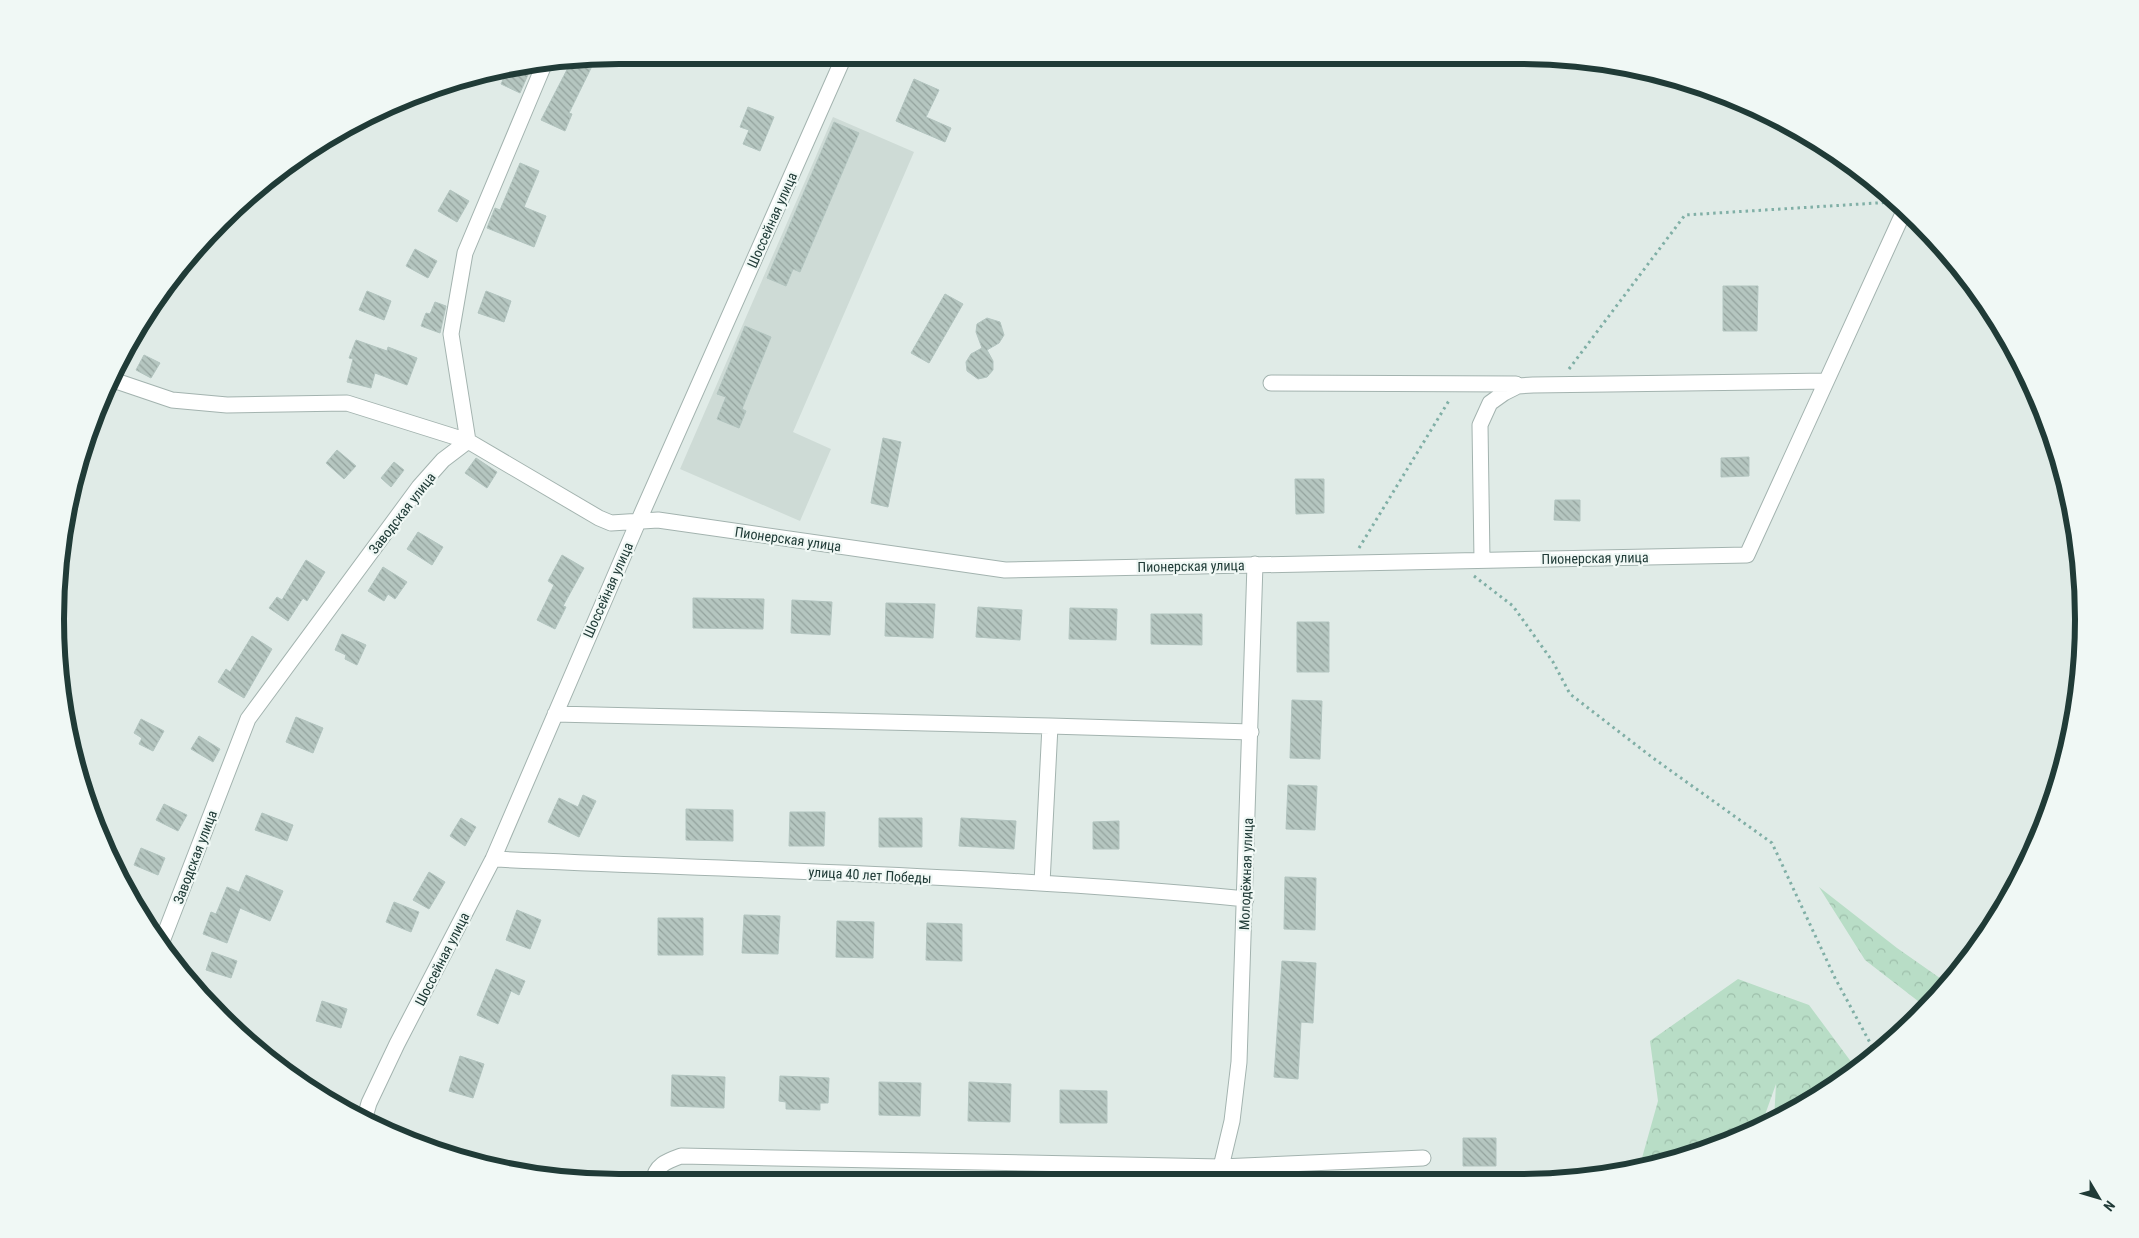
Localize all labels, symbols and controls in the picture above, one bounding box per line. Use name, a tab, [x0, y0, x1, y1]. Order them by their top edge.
street label: Шоссейная улица	[744, 170, 800, 270]
street label: Заводская улица	[365, 469, 439, 557]
street label: Пионерская улица	[734, 524, 842, 554]
street label: Шоссейная улица	[580, 540, 636, 640]
street label: Пионерская улица	[1541, 549, 1649, 567]
street label: Пионерская улица	[1137, 557, 1245, 575]
street label: Заводская улица	[170, 808, 220, 906]
street label: Молодёжная улица	[1236, 818, 1256, 930]
street label: улица 40 лет Победы	[808, 864, 932, 886]
street label: Шоссейная улица	[412, 910, 472, 1008]
north arrow	[2074, 1173, 2124, 1223]
text: N	[2100, 1198, 2118, 1214]

